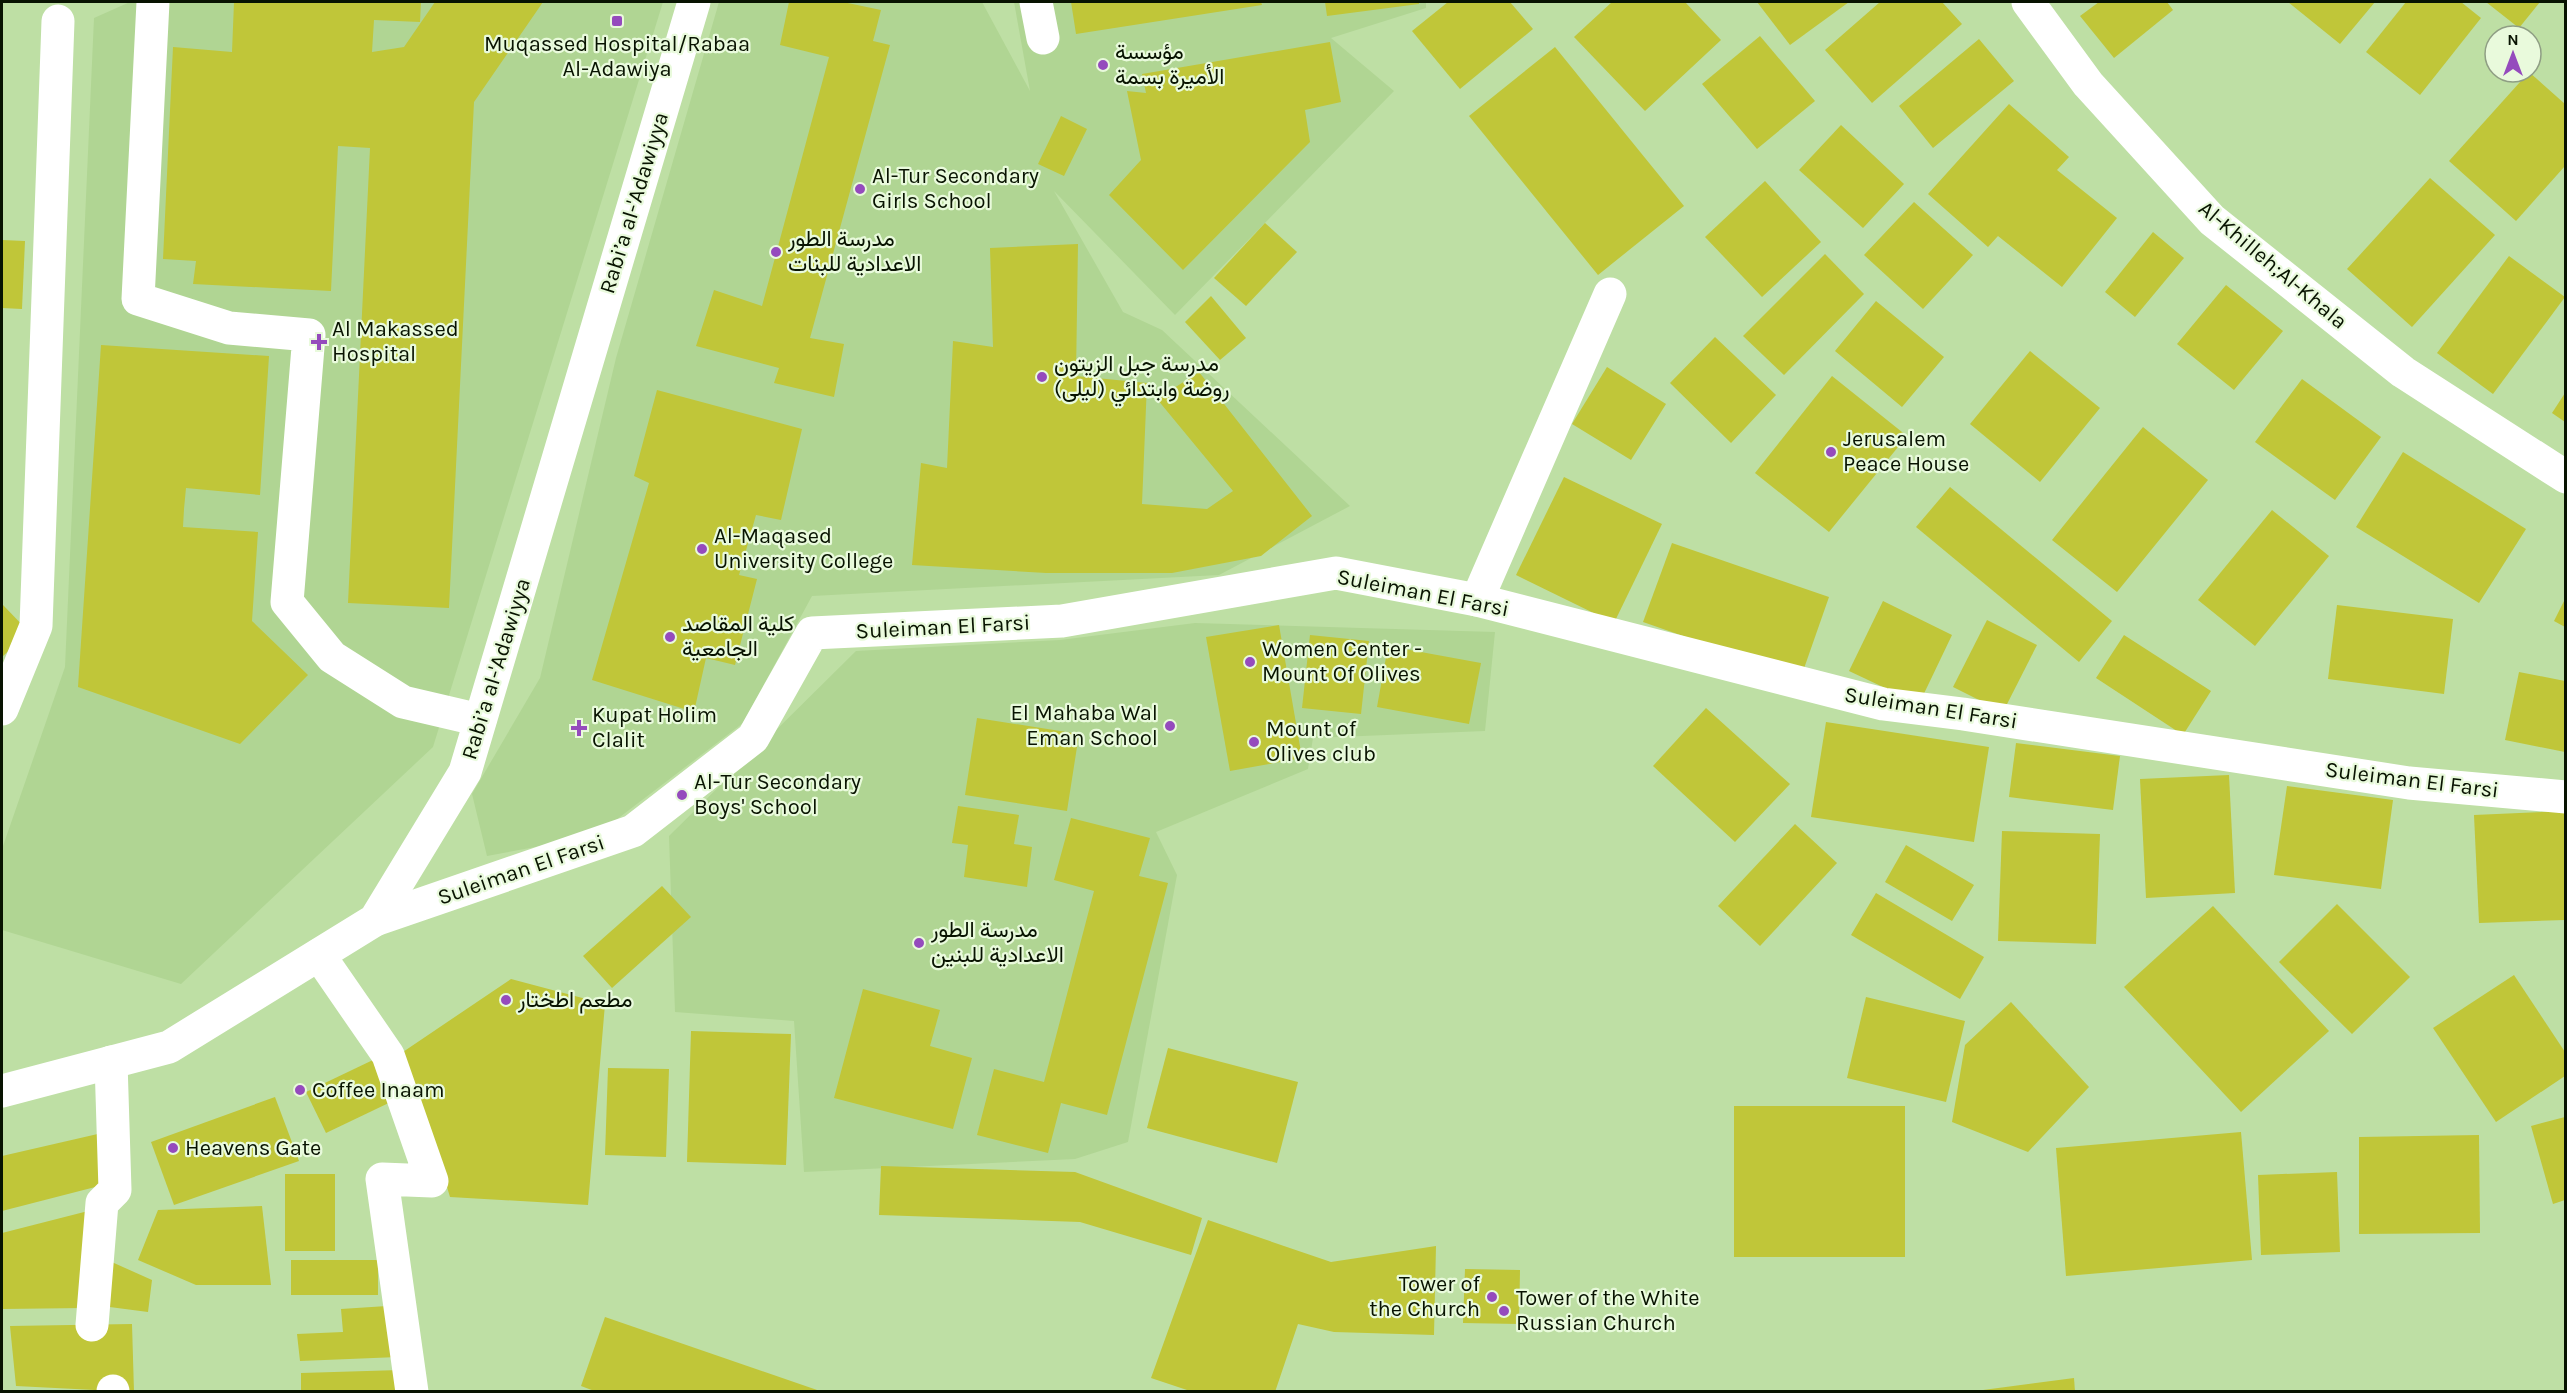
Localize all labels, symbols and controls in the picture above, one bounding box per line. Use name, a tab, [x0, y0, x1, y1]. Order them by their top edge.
marker: Muqassed Hospital/Rabaa Al-Adawiya	[610, 14, 624, 28]
north arrow	[2483, 24, 2543, 84]
text: N	[2507, 30, 2519, 49]
place label: Muqassed Hospital/Rabaa Al-Adawiya	[484, 31, 750, 82]
place label: مؤسسة الأميرة بسمة	[1115, 39, 1224, 90]
marker: مؤسسة الأميرة بسمة	[1096, 58, 1110, 72]
street label: Rabiʼa al-'Adawiyya	[594, 109, 674, 297]
place label: Al-Tur Secondary Girls School	[872, 163, 1039, 214]
marker: Al-Tur Secondary Girls School	[853, 182, 867, 196]
street label: Al-Khilleh;Al-Khala	[2193, 195, 2353, 335]
place label: مدرسة الطور الاعدادية للبنات	[787, 226, 921, 277]
marker: مدرسة الطور الاعدادية للبنات	[769, 245, 783, 259]
place label: Al Makassed Hospital	[332, 316, 459, 367]
marker: Al Makassed Hospital	[310, 333, 328, 351]
place label: مدرسة جبل الزيتون (ليلى) روضة وابتدائي	[1054, 351, 1230, 407]
marker: مدرسة جبل الزيتون (ليلى) روضة وابتدائي	[1035, 370, 1049, 384]
place label: Jerusalem Peace House	[1843, 426, 1969, 477]
marker: Jerusalem Peace House	[1824, 445, 1838, 459]
place label: Al-Maqased University College	[714, 523, 893, 574]
marker: Al-Maqased University College	[695, 542, 709, 556]
street label: Suleiman El Farsi	[1335, 564, 1511, 622]
street label: Rabiʼa al-'Adawiyya	[456, 575, 536, 763]
street label: Suleiman El Farsi	[855, 609, 1031, 645]
place label: كلية المقاصد الجامعية	[682, 611, 794, 662]
marker: كلية المقاصد الجامعية	[663, 630, 677, 644]
place label: Women Center - Mount Of Olives	[1262, 636, 1422, 687]
marker: Women Center - Mount Of Olives	[1243, 655, 1257, 669]
street label: Suleiman El Farsi	[1843, 681, 2019, 735]
place label: El Mahaba Wal Eman School	[1011, 700, 1158, 751]
place label: Kupat Holim Clalit	[592, 702, 717, 753]
place label: Mount of Olives club	[1266, 716, 1376, 767]
marker: Kupat Holim Clalit	[570, 719, 588, 737]
marker: El Mahaba Wal Eman School	[1163, 719, 1177, 733]
marker: Mount of Olives club	[1247, 735, 1261, 749]
street label: Suleiman El Farsi	[2324, 756, 2500, 804]
place label: Al-Tur Secondary Boys' School	[694, 769, 861, 820]
marker: Al-Tur Secondary Boys' School	[675, 788, 689, 802]
street label: Suleiman El Farsi	[434, 829, 608, 911]
place label: مدرسة الطور الاعدادية للبنين	[930, 917, 1064, 968]
marker: مدرسة الطور الاعدادية للبنين	[912, 936, 926, 950]
place label: مطعم اطختار	[517, 987, 632, 1014]
marker: مطعم اطختار	[499, 993, 513, 1007]
place label: Coffee Inaam	[312, 1077, 445, 1103]
marker: Coffee Inaam	[293, 1083, 307, 1097]
place label: Heavens Gate	[185, 1135, 321, 1161]
marker: Heavens Gate	[166, 1141, 180, 1155]
place label: Tower of the Church	[1369, 1271, 1480, 1322]
place label: Tower of the White Russian Church	[1516, 1285, 1700, 1336]
marker: Tower of the Church	[1485, 1290, 1499, 1304]
marker: Tower of the White Russian Church	[1497, 1304, 1511, 1318]

